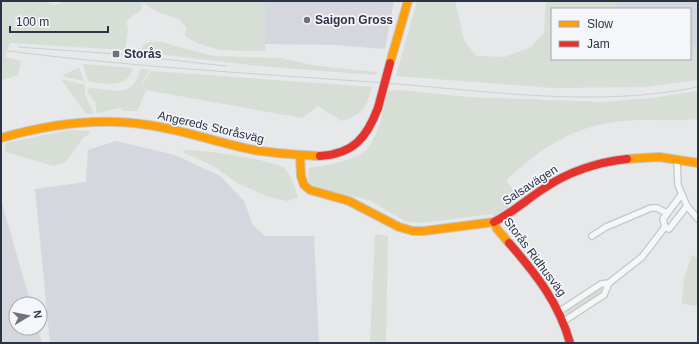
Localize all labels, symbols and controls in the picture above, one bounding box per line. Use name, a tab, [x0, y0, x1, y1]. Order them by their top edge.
scale bar	[10, 8, 108, 34]
legend	[551, 8, 691, 60]
place label: Saigon Gross	[315, 13, 393, 27]
text: 100 m	[16, 15, 49, 29]
marker: Saigon Gross	[302, 15, 312, 25]
text: Slow	[587, 17, 613, 31]
text: Jam	[587, 37, 610, 51]
place label: Storås	[124, 47, 162, 61]
marker: Storås	[111, 49, 121, 59]
street label: Angereds Storåsväg	[156, 108, 266, 146]
street label: Salsavägen	[500, 162, 560, 208]
street label: Storås Ridhusväg	[501, 215, 569, 299]
north arrow	[8, 296, 48, 336]
text: N	[31, 309, 44, 319]

